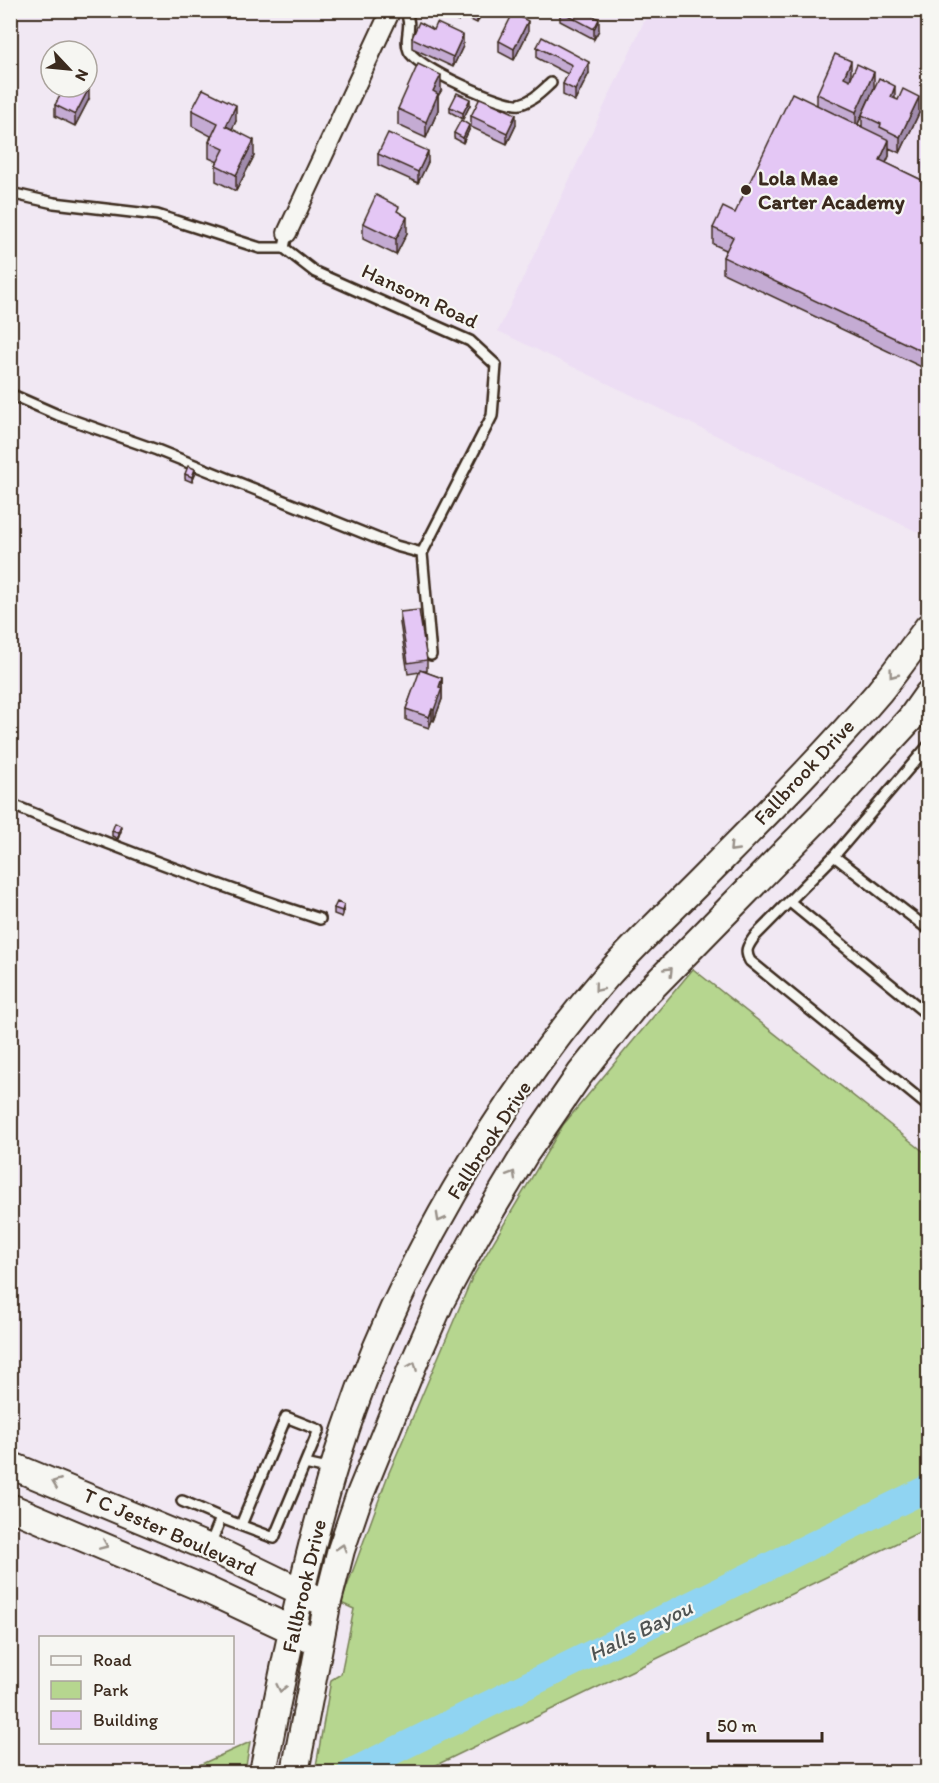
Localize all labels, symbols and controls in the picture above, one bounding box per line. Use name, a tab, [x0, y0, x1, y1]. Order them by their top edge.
north arrow	[39, 39, 99, 99]
text: N	[71, 66, 93, 84]
place label: Lola Mae Carter Academy	[758, 165, 905, 215]
marker: Lola Mae Carter Academy	[739, 183, 753, 197]
street label: Hansom Road	[358, 258, 483, 334]
one-way arrow	[889, 667, 900, 678]
street label: Fallbrook Drive	[748, 713, 859, 830]
one-way arrow	[729, 840, 740, 851]
one-way arrow	[661, 967, 672, 978]
one-way arrow	[594, 982, 605, 993]
street label: Fallbrook Drive	[441, 1076, 536, 1204]
one-way arrow	[505, 1171, 517, 1181]
one-way arrow	[436, 1212, 447, 1223]
one-way arrow	[405, 1362, 417, 1373]
one-way arrow	[51, 1478, 62, 1490]
street label: T C Jester Boulevard	[79, 1482, 261, 1581]
street label: Fallbrook Drive	[276, 1517, 331, 1655]
one-way arrow	[97, 1538, 108, 1550]
one-way arrow	[335, 1543, 347, 1554]
water label: Halls Bayou	[584, 1593, 697, 1667]
legend	[39, 1636, 234, 1744]
text: Road	[93, 1649, 132, 1671]
text: Park	[93, 1679, 128, 1701]
one-way arrow	[275, 1683, 288, 1693]
scale bar	[708, 1705, 822, 1743]
text: Building	[93, 1709, 159, 1731]
text: 50 m	[717, 1715, 757, 1737]

